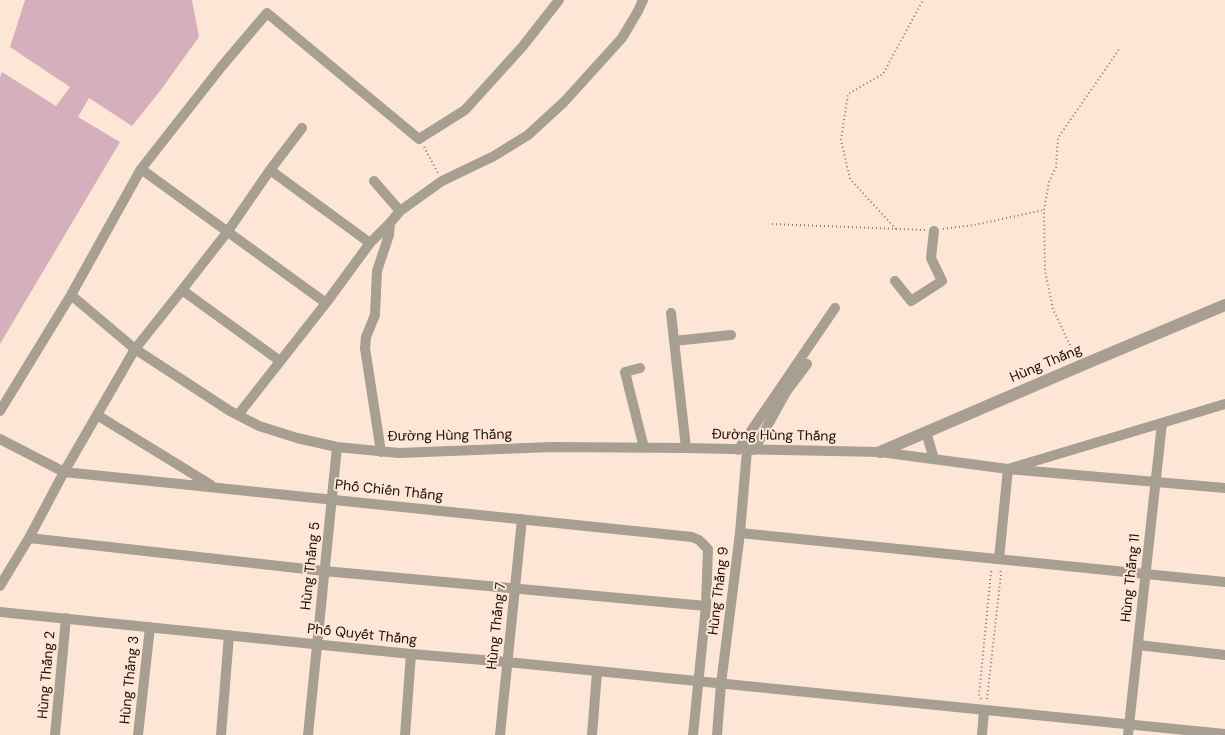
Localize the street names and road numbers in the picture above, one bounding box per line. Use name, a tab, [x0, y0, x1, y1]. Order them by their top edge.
street label: Hùng Thắng	[1008, 341, 1084, 387]
street label: Đường Hùng Thắng	[388, 427, 512, 445]
street label: Đường Hùng Thắng	[712, 427, 836, 445]
street label: Phố Chiến Thắng	[334, 477, 444, 505]
street label: Hùng Thắng 5	[298, 521, 324, 611]
street label: Hùng Thắng 11	[1118, 533, 1144, 623]
street label: Hùng Thắng 9	[705, 546, 733, 636]
street label: Hùng Thắng 7	[484, 582, 510, 670]
street label: Phố Quyết Thắng	[306, 621, 418, 649]
street label: Hùng Thắng 2	[35, 630, 59, 720]
street label: Hùng Thắng 3	[117, 635, 143, 725]

